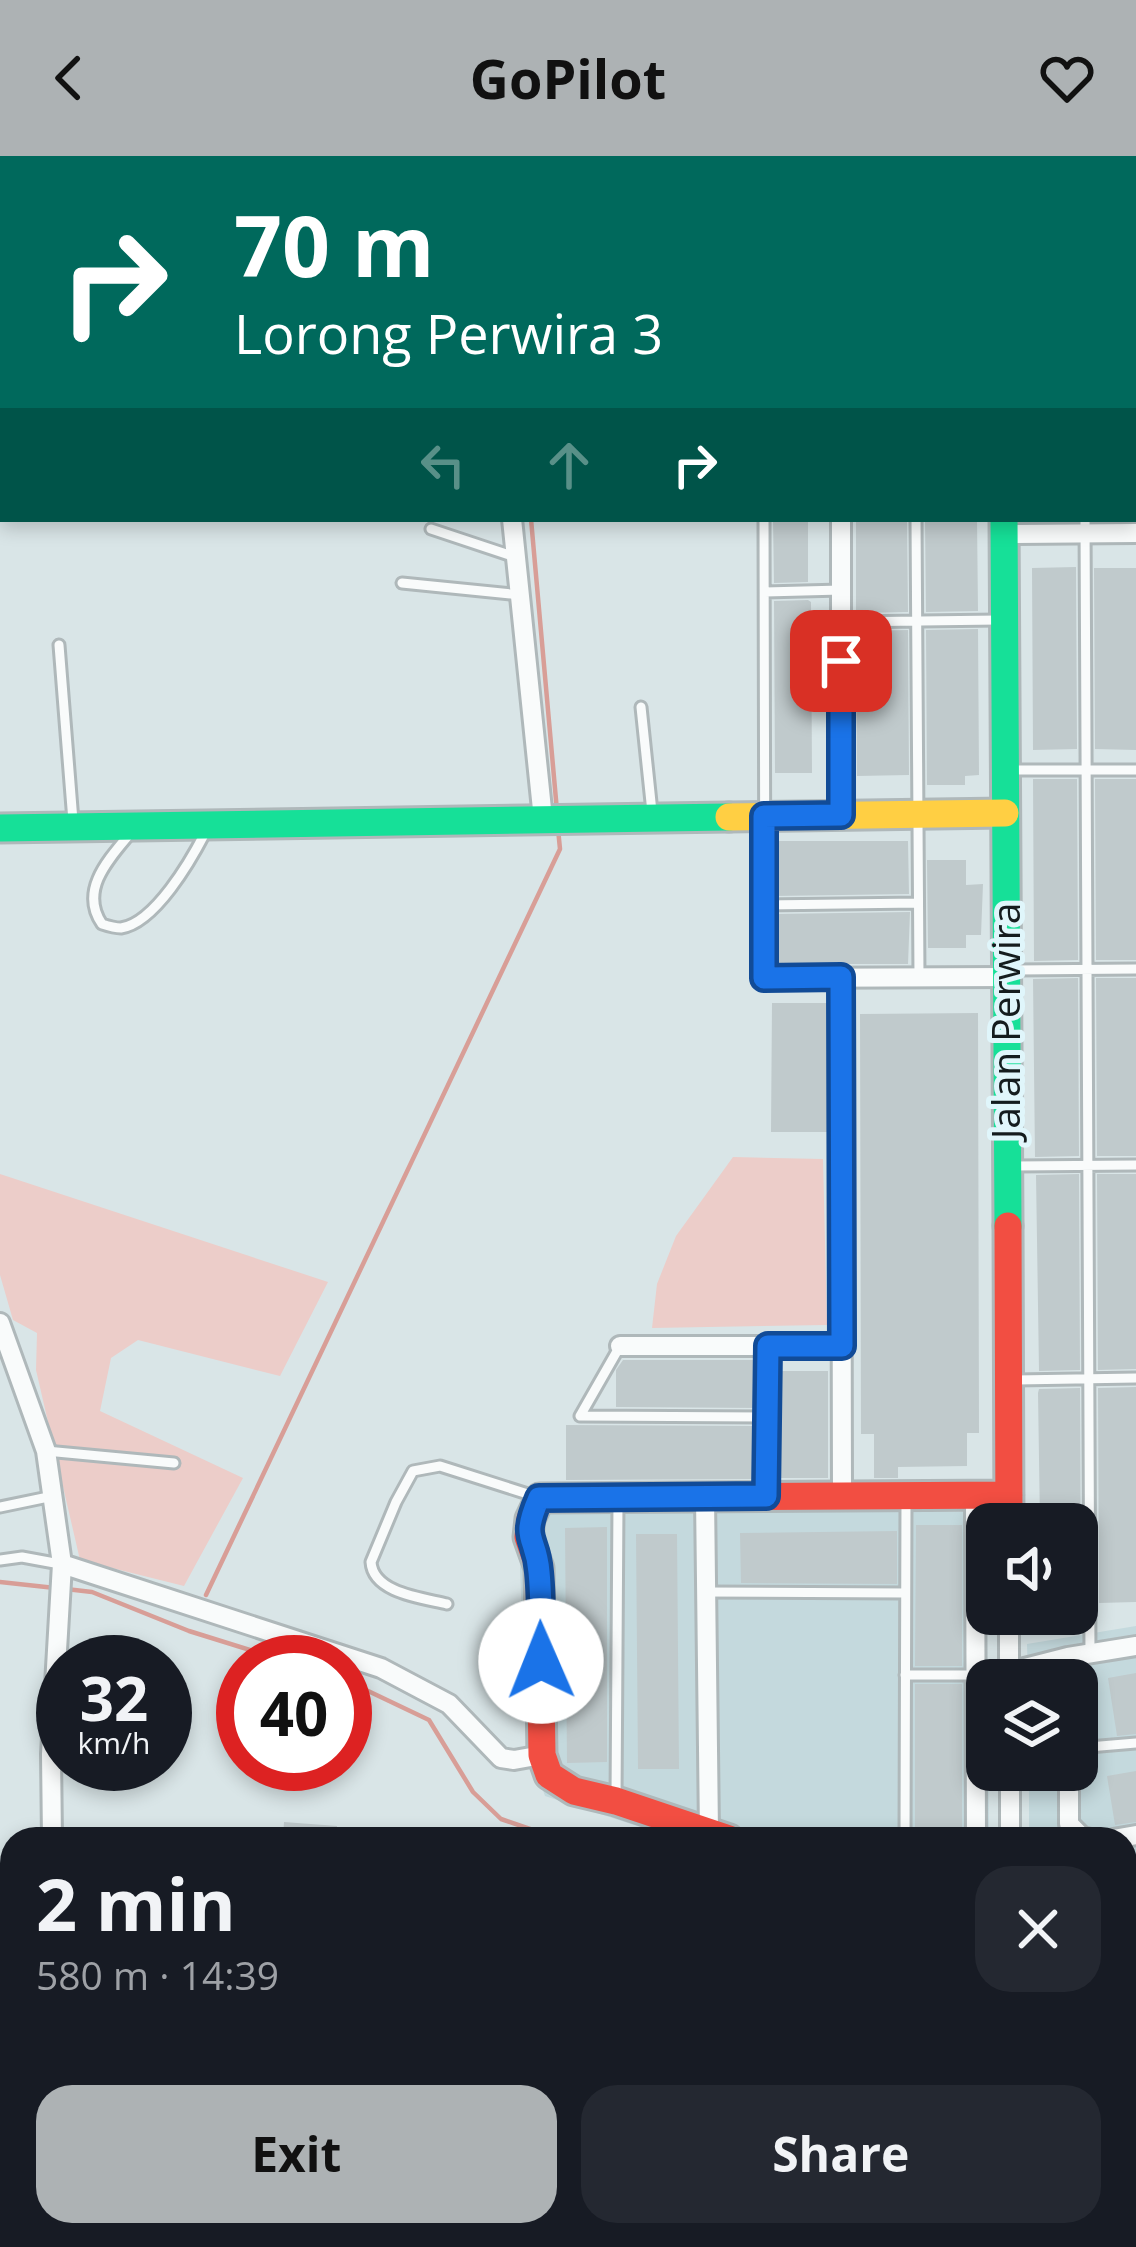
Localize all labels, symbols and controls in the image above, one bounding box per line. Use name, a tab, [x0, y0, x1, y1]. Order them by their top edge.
text: GoPilot	[470, 41, 666, 115]
icon: back	[36, 45, 102, 111]
icon: heart	[1034, 45, 1100, 111]
text: 70 m	[234, 187, 434, 302]
icon: right	[36, 204, 192, 360]
text: Lorong Perwira 3	[234, 296, 663, 370]
icon: left	[410, 432, 476, 498]
icon: ahead	[536, 432, 602, 498]
icon: right	[662, 432, 728, 498]
pin	[790, 610, 892, 712]
icon: arrive	[808, 628, 874, 694]
street label: Jalan Perwira	[978, 903, 1031, 1143]
map controls	[966, 1503, 1098, 1791]
button: sound	[966, 1503, 1098, 1635]
position arrow	[478, 1598, 604, 1724]
speed limit sign: 40	[216, 1635, 372, 1791]
text: 32	[80, 1657, 148, 1739]
button: layers	[966, 1659, 1098, 1791]
text: km/h	[78, 1722, 150, 1763]
text: 2 min	[36, 1854, 236, 1952]
button: close	[975, 1866, 1101, 1992]
text: 580 m · 14:39	[36, 1948, 279, 2001]
button: Exit	[36, 2085, 557, 2223]
button: Share	[581, 2085, 1101, 2223]

